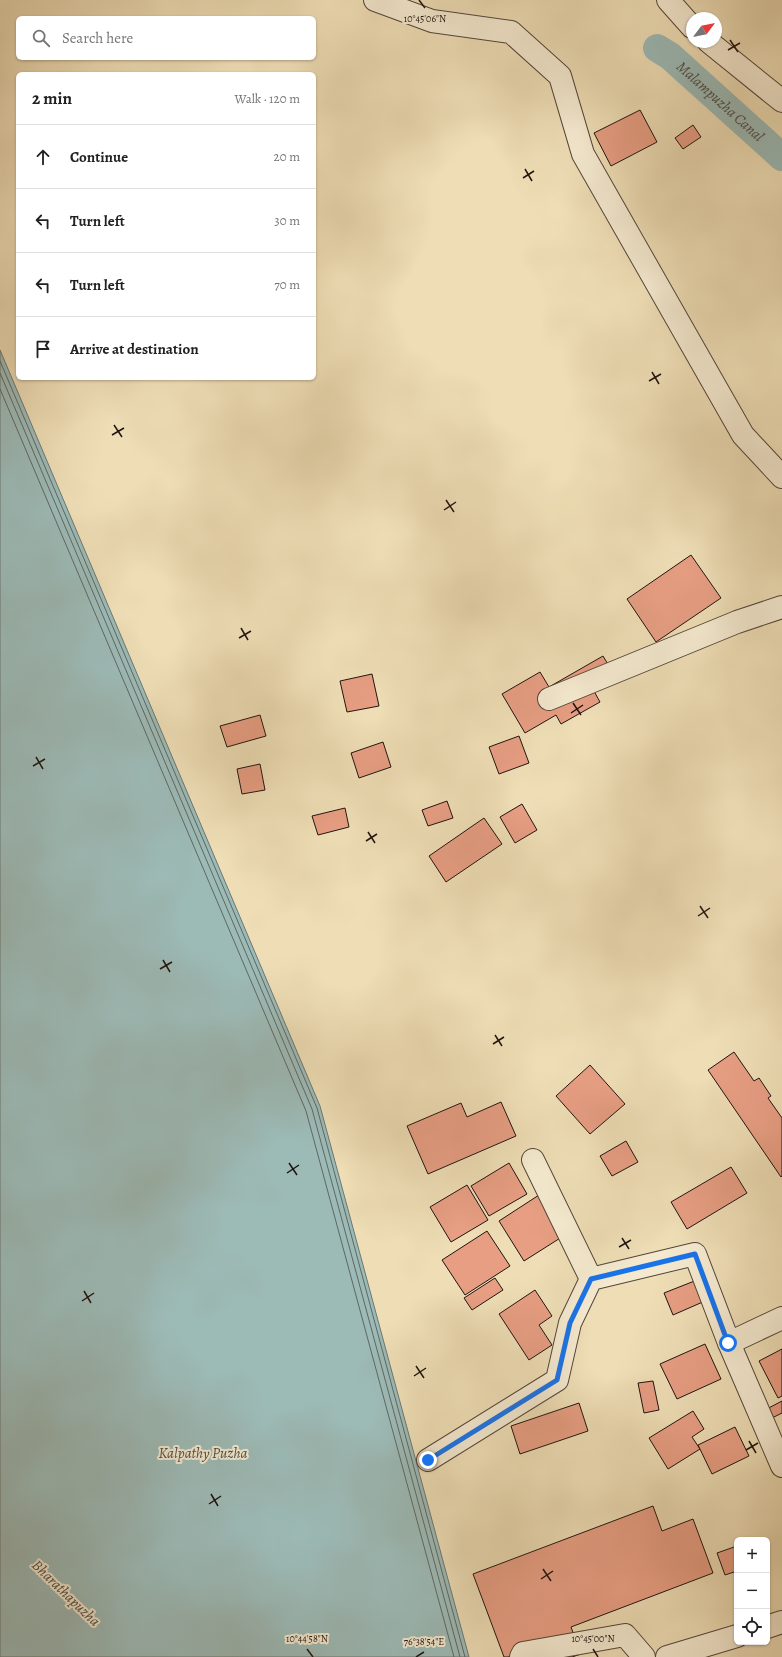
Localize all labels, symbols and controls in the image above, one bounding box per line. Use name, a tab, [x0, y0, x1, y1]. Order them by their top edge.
text: 10°45'06"N	[404, 12, 446, 25]
north arrow	[686, 12, 722, 48]
search box	[16, 16, 316, 60]
icon: search	[30, 27, 52, 49]
text: Search here	[62, 28, 133, 48]
water label: Malampuzha Canal	[672, 57, 769, 146]
text: 2 min	[32, 87, 72, 110]
text: Walk · 120 m	[235, 90, 300, 107]
icon: ahead	[32, 146, 54, 168]
text: Continue	[70, 147, 128, 167]
text: 20 m	[274, 148, 300, 165]
icon: left	[32, 210, 54, 232]
text: Turn left	[70, 211, 125, 231]
text: 30 m	[274, 212, 300, 229]
icon: left	[32, 274, 54, 296]
text: Turn left	[70, 275, 125, 295]
text: 70 m	[274, 276, 300, 293]
icon: arrive	[32, 338, 54, 360]
text: Arrive at destination	[70, 339, 199, 359]
route start	[719, 1334, 737, 1352]
water label: Kalpathy Puzha	[158, 1443, 248, 1463]
route end	[419, 1451, 437, 1469]
map controls	[734, 1537, 770, 1645]
button: +	[734, 1537, 770, 1573]
water label: Bharathapuzha	[27, 1555, 105, 1631]
button: −	[734, 1573, 770, 1609]
button: locate	[734, 1609, 770, 1645]
text: 10°44'58"N	[286, 1632, 328, 1645]
text: 10°45'00"N	[571, 1632, 615, 1645]
text: 76°38'54"E	[404, 1635, 444, 1648]

